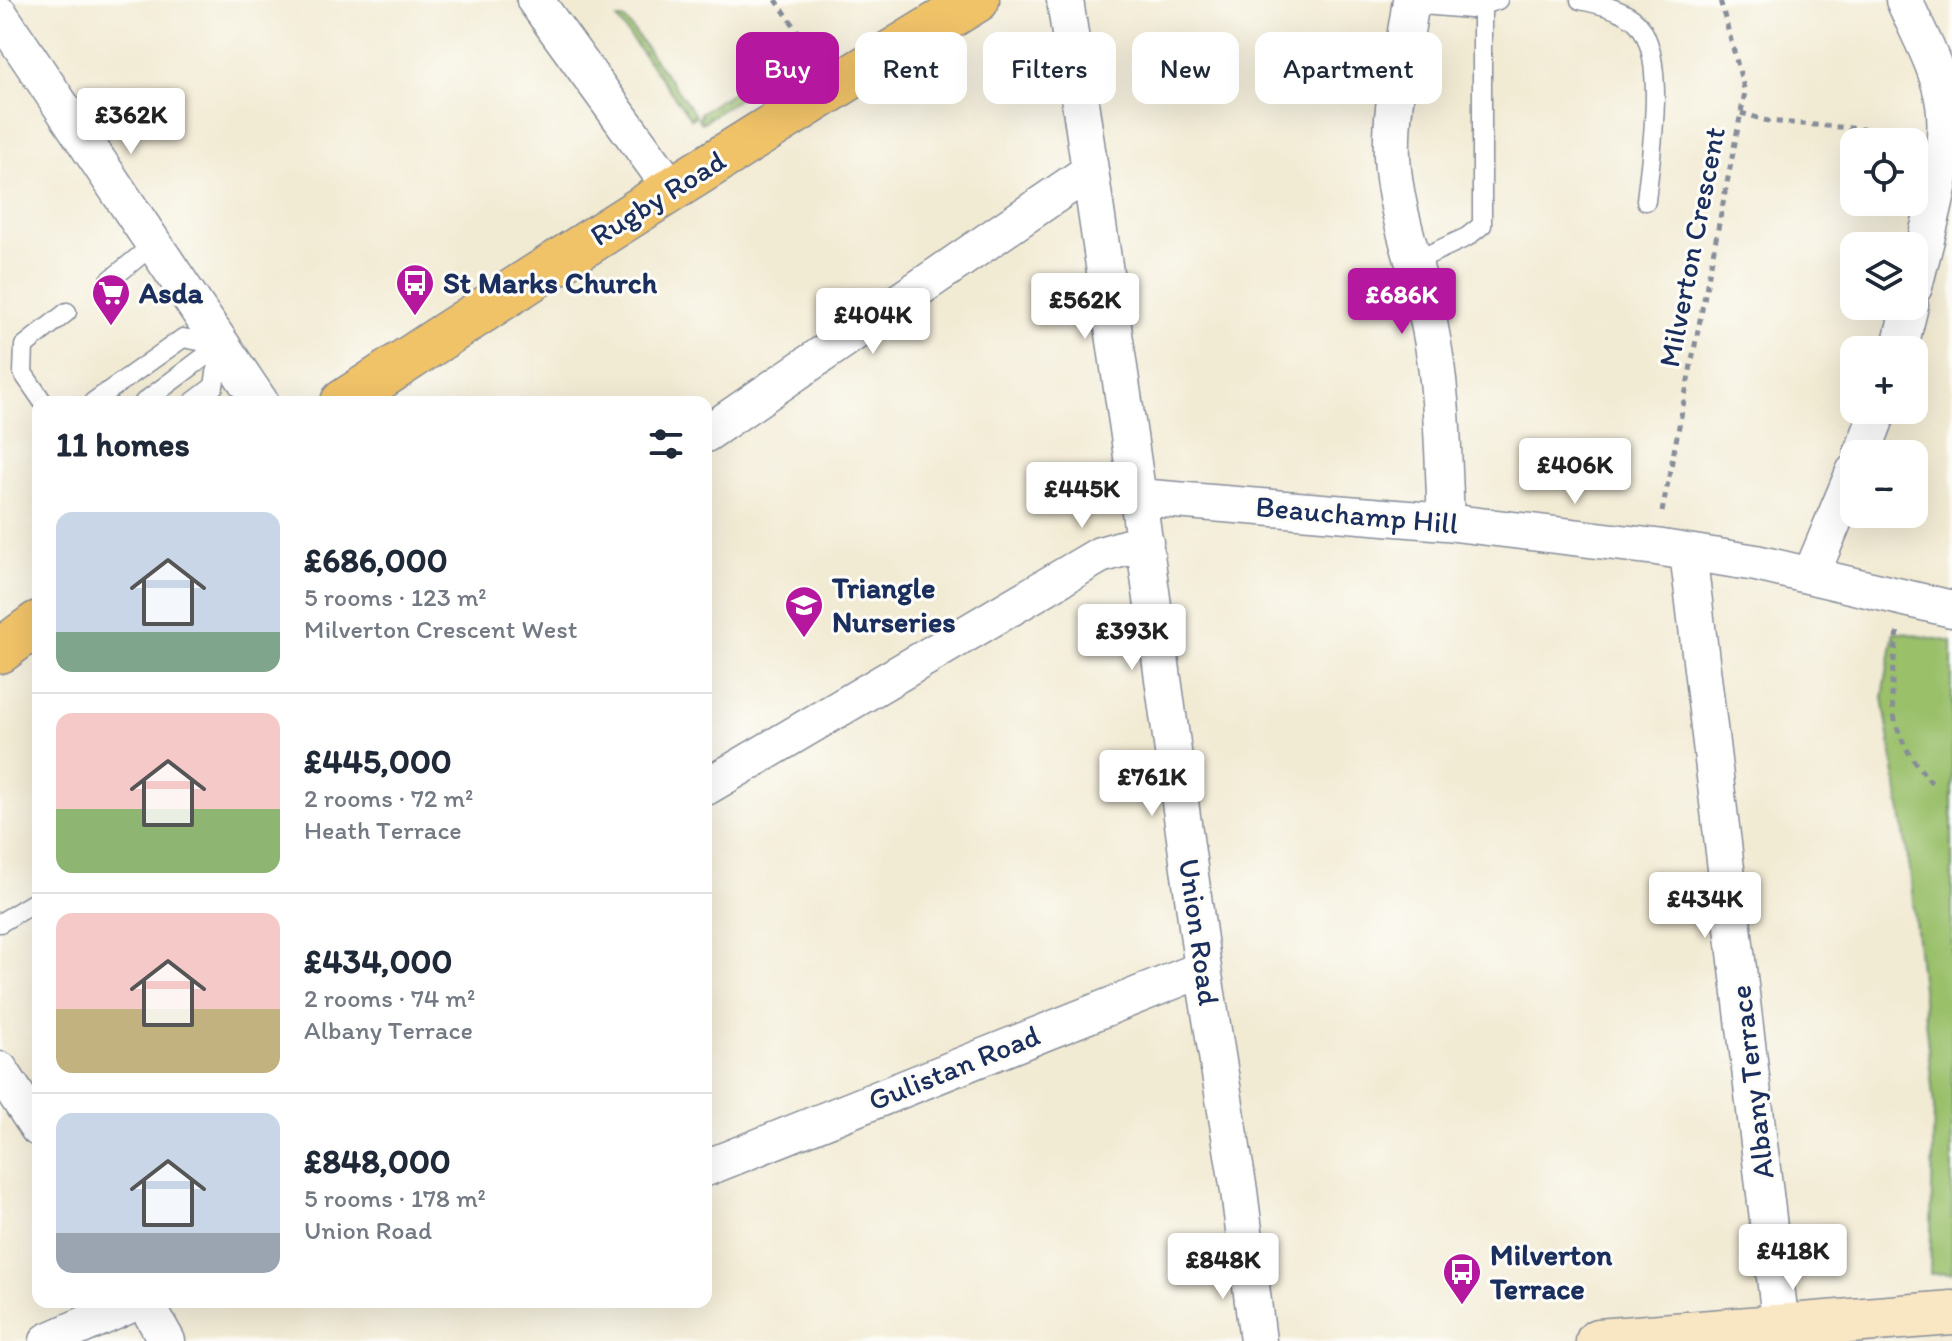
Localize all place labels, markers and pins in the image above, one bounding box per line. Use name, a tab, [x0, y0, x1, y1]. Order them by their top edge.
pin: £362K	[75, 88, 187, 156]
bus stop icon: St Marks Church	[394, 262, 436, 317]
place label: St Marks Church	[443, 264, 658, 301]
pin: £686K	[1346, 268, 1458, 336]
supermarket icon: Asda	[90, 272, 132, 327]
pin: £562K	[1029, 273, 1141, 341]
place label: Asda	[138, 274, 204, 311]
pin: £404K	[817, 288, 929, 356]
pin: £406K	[1519, 438, 1631, 506]
pin: £445K	[1026, 462, 1138, 530]
place label: Triangle Nurseries	[831, 569, 956, 640]
school or university icon: Triangle Nurseries	[783, 584, 825, 639]
pin: £393K	[1076, 604, 1188, 672]
pin: £761K	[1096, 750, 1208, 818]
pin: £434K	[1649, 872, 1761, 940]
pin: £418K	[1737, 1224, 1849, 1292]
pin: £848K	[1167, 1233, 1279, 1301]
place label: Milverton Terrace	[1489, 1236, 1613, 1307]
bus stop icon: Milverton Terrace	[1441, 1251, 1483, 1306]

